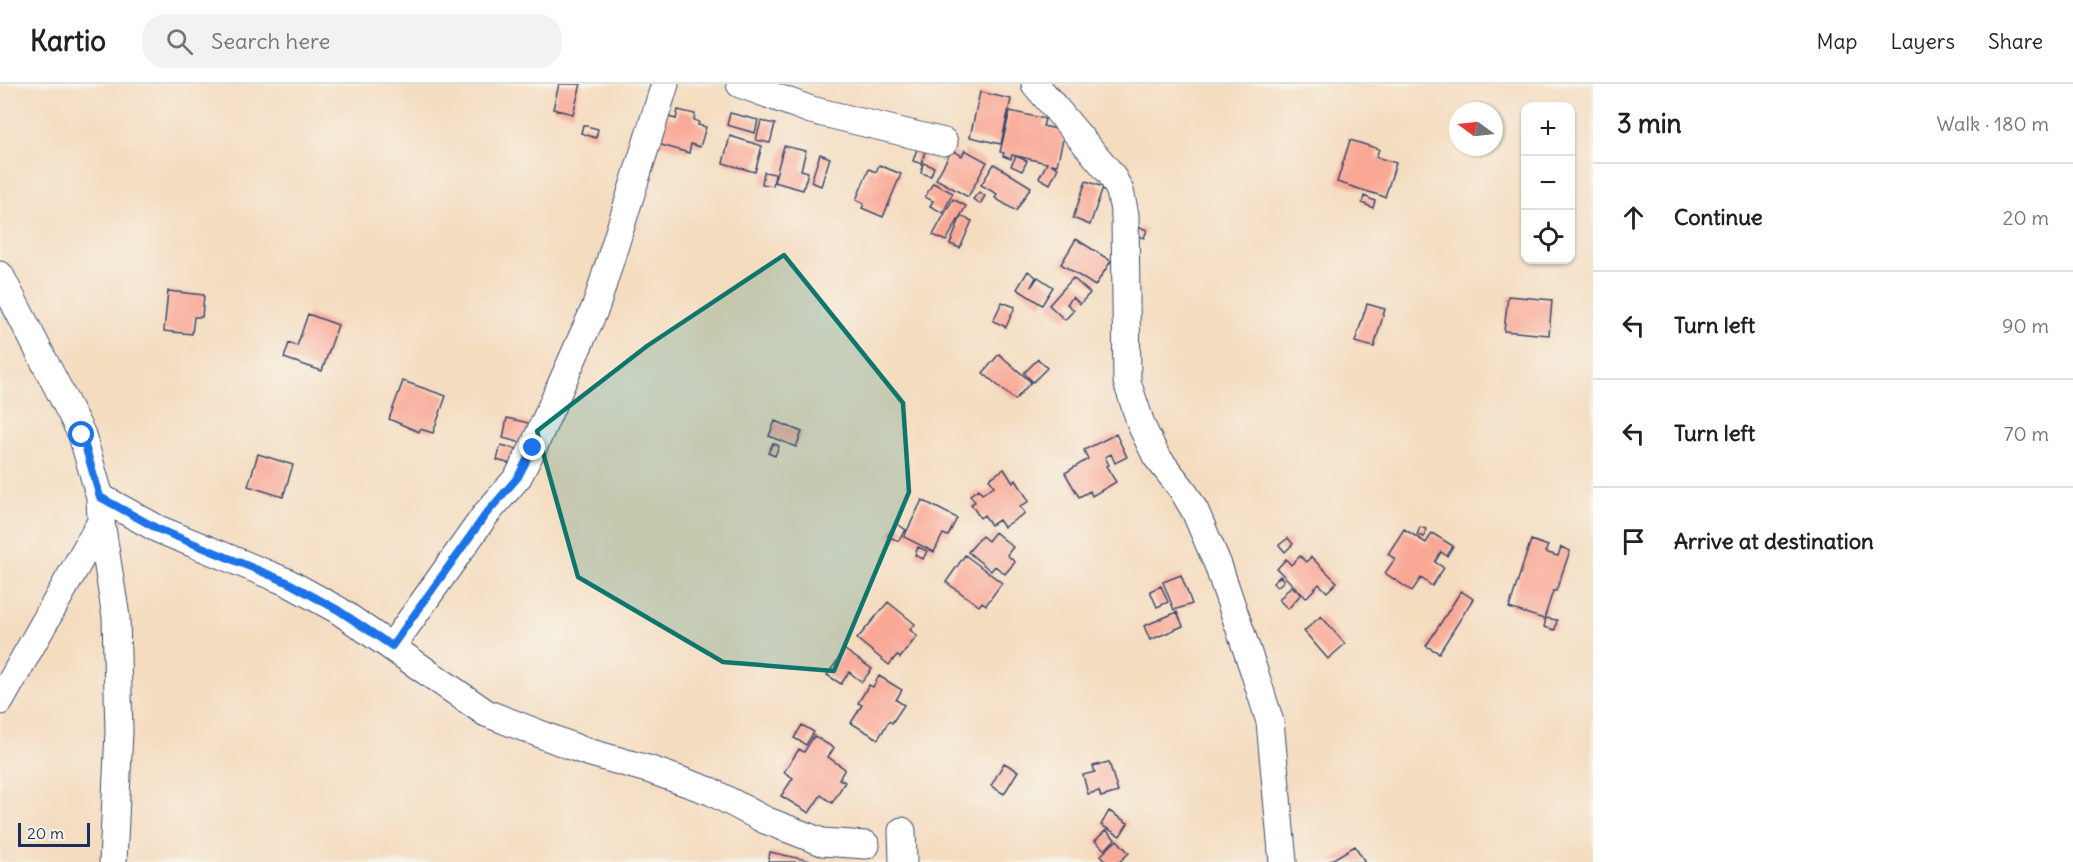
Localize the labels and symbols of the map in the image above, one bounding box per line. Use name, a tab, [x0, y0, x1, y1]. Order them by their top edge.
north arrow	[1449, 102, 1503, 156]
route start	[68, 421, 94, 447]
route end	[519, 434, 545, 460]
scale bar	[18, 820, 90, 848]

